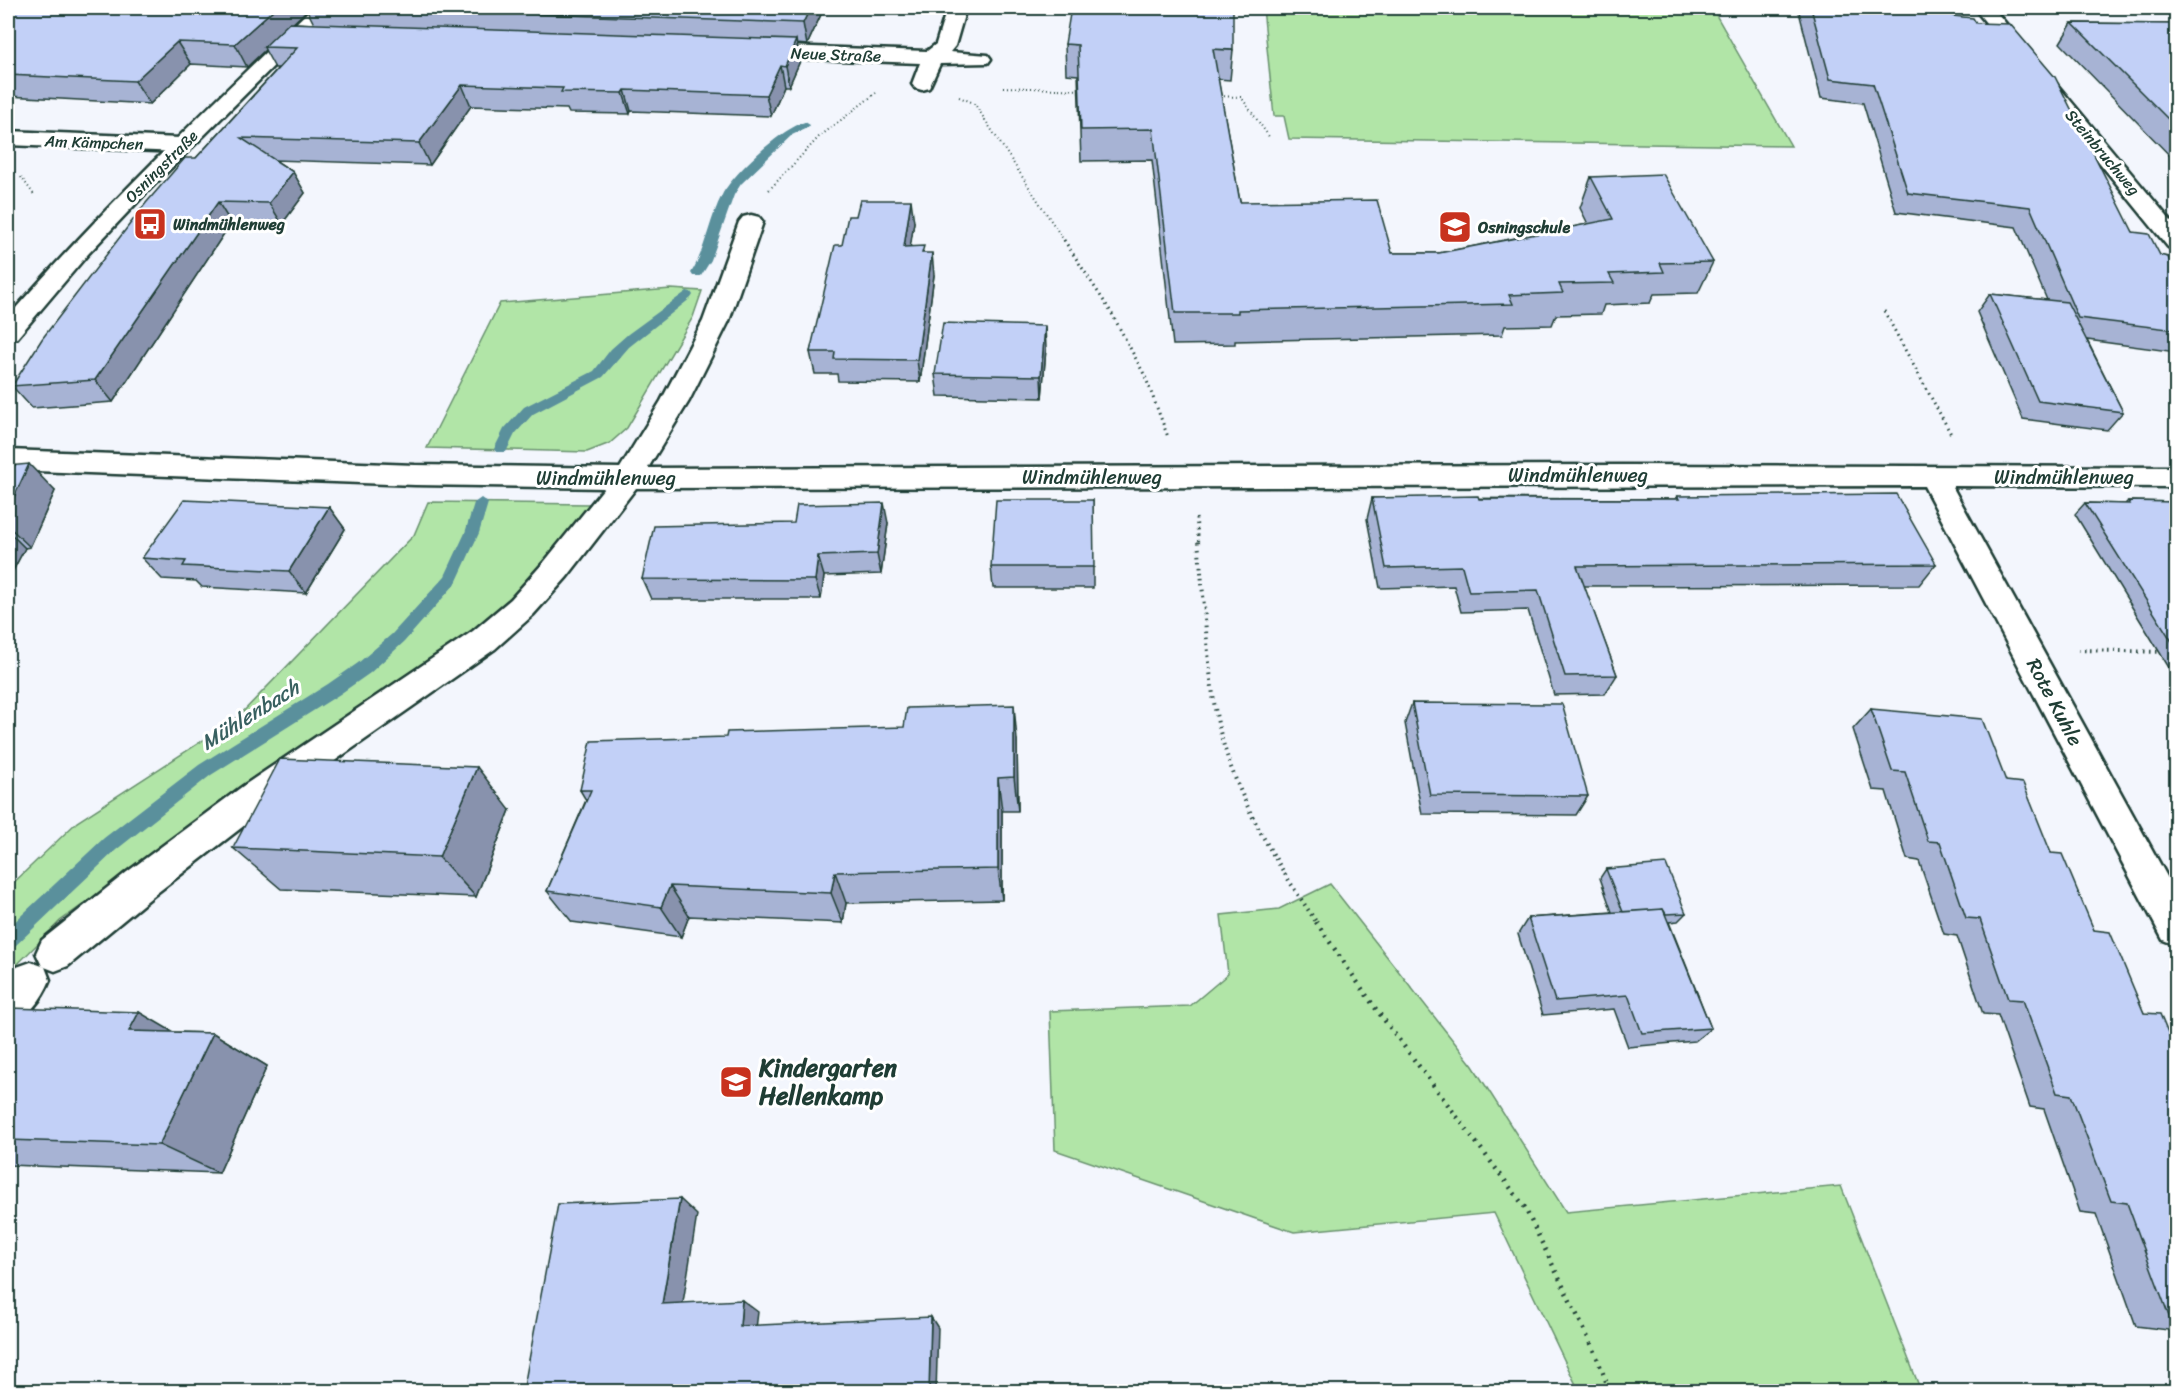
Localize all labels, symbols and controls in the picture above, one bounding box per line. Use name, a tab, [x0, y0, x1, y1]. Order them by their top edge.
street label: Neue Straße	[790, 38, 882, 71]
street label: Steinbruchweg	[2058, 103, 2148, 202]
street label: Osningstraße	[118, 122, 205, 210]
street label: Am Kämpchen	[43, 126, 144, 159]
bus stop icon: Windmühlenweg	[132, 206, 168, 242]
school or university icon: Osningschule	[1437, 209, 1473, 245]
place label: Windmühlenweg	[173, 210, 286, 239]
place label: Osningschule	[1477, 213, 1570, 242]
street label: Windmühlenweg	[1508, 458, 1648, 493]
street label: Windmühlenweg	[1022, 460, 1162, 495]
street label: Windmühlenweg	[1994, 460, 2134, 495]
street label: Windmühlenweg	[536, 461, 676, 496]
street label: Rote Kuhle	[2017, 652, 2093, 753]
water label: Mühlenbach	[193, 668, 309, 761]
place label: Kindergarten Hellenkamp	[758, 1047, 897, 1117]
school or university icon: Kindergarten Hellenkamp	[718, 1064, 754, 1100]

